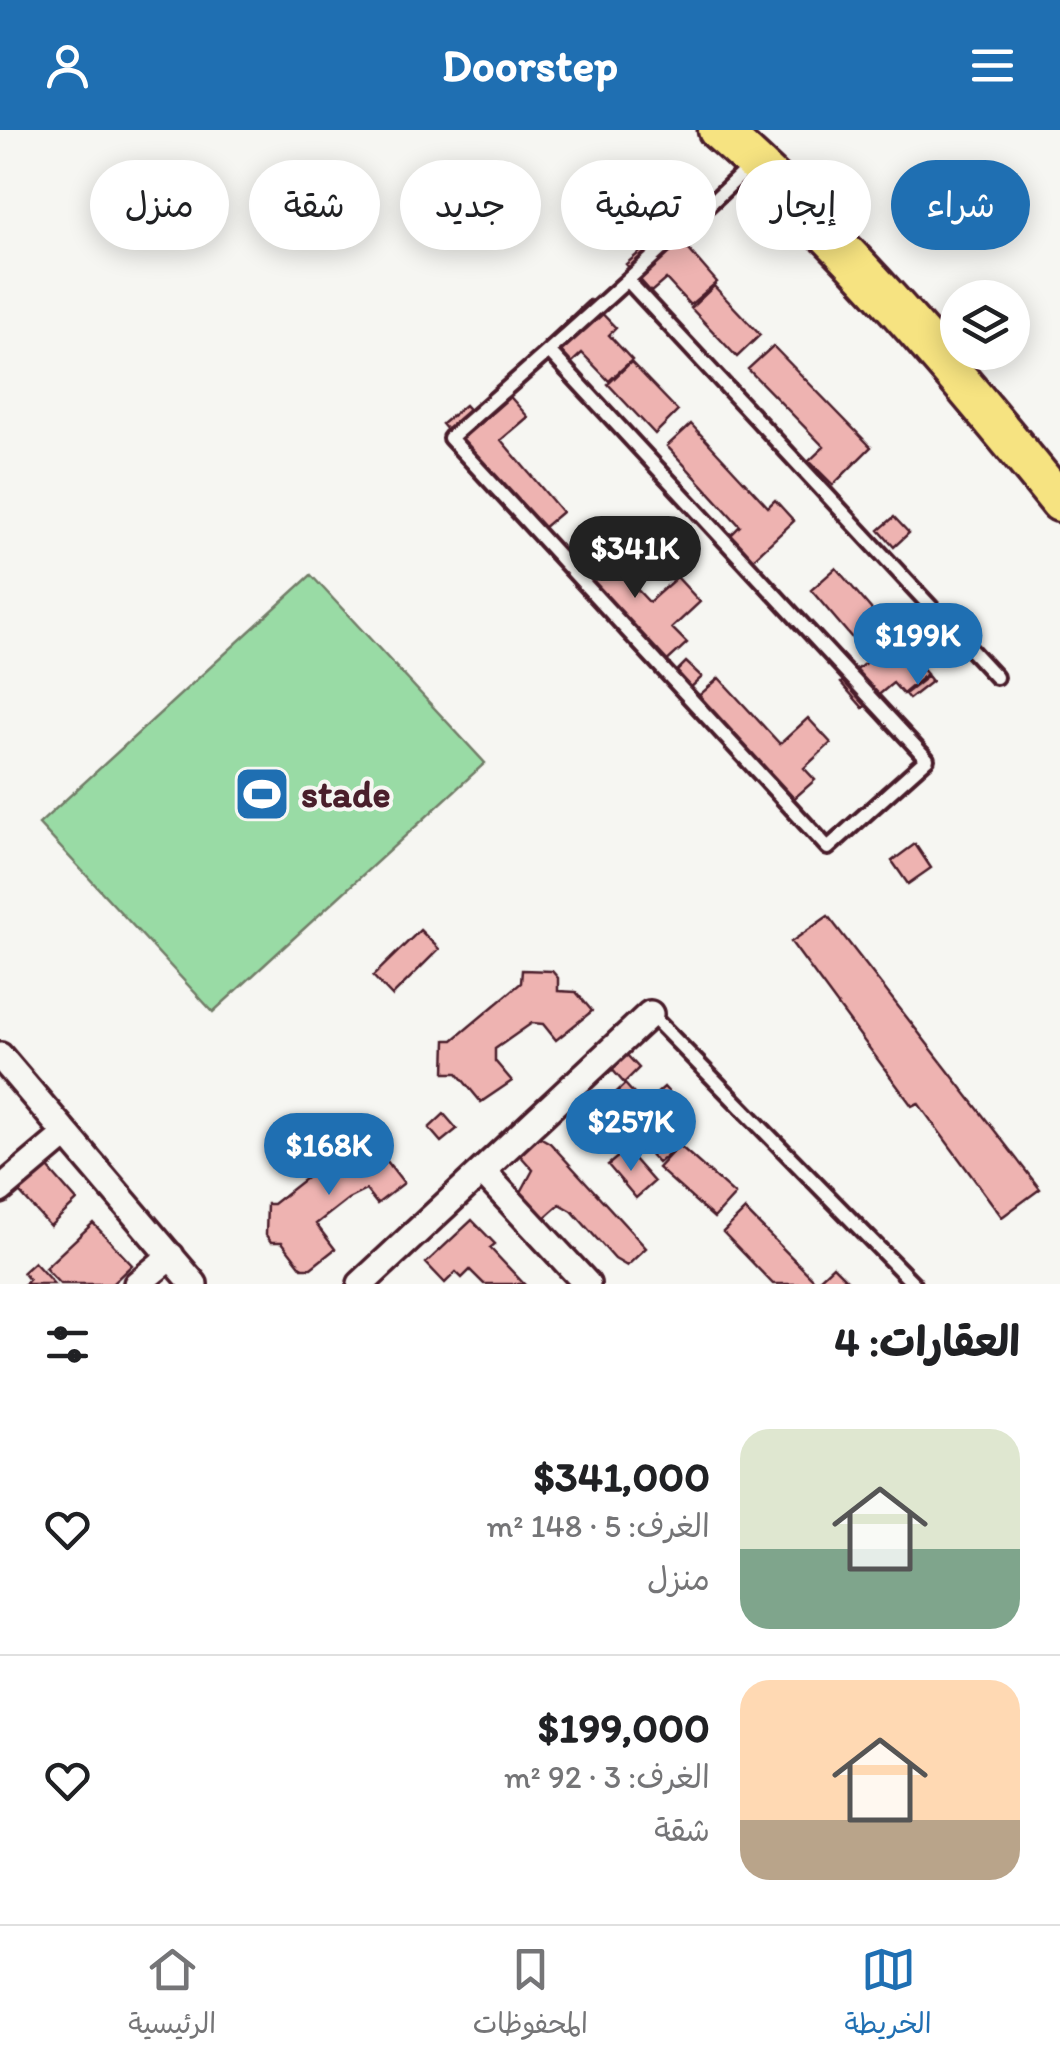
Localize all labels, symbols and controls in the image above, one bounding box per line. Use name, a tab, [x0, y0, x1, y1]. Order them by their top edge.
icon: person	[40, 38, 95, 93]
text: Doorstep	[442, 38, 618, 92]
icon: menu	[965, 38, 1020, 93]
chip: منزل	[90, 160, 229, 250]
chip: شقة	[249, 160, 380, 250]
chip: جديد	[400, 160, 541, 250]
chip: تصفية	[561, 160, 716, 250]
chip: إيجار	[736, 160, 871, 250]
chip: شراء	[891, 160, 1030, 250]
map controls	[940, 280, 1030, 370]
button: layers	[940, 280, 1030, 370]
pin: $341K	[565, 516, 705, 601]
text: $341K	[591, 529, 679, 567]
pin: $199K	[848, 603, 988, 688]
text: $199K	[876, 616, 961, 654]
sports icon: stade	[232, 764, 292, 824]
place label: stade	[301, 771, 391, 817]
pin: $257K	[561, 1089, 701, 1174]
text: $257K	[588, 1102, 674, 1140]
pin: $168K	[259, 1113, 399, 1198]
text: $168K	[286, 1126, 372, 1164]
text: العقارات: 4	[834, 1316, 1020, 1367]
icon: filters	[40, 1317, 95, 1372]
text: $341,000	[534, 1451, 710, 1502]
icon: home	[820, 1469, 940, 1589]
icon: heart	[40, 1502, 95, 1557]
text: الغرف: 5 · 148 m²	[487, 1507, 710, 1545]
text: منزل	[647, 1560, 710, 1598]
text: $199,000	[538, 1702, 710, 1753]
icon: home	[820, 1720, 940, 1840]
icon: heart	[40, 1753, 95, 1808]
text: الغرف: 3 · 92 m²	[504, 1758, 710, 1796]
text: شقة	[654, 1811, 710, 1849]
tab: الرئيسية	[128, 1942, 216, 2048]
tab: المحفوظات	[473, 1942, 588, 2048]
tab: الخريطة	[844, 1942, 932, 2048]

